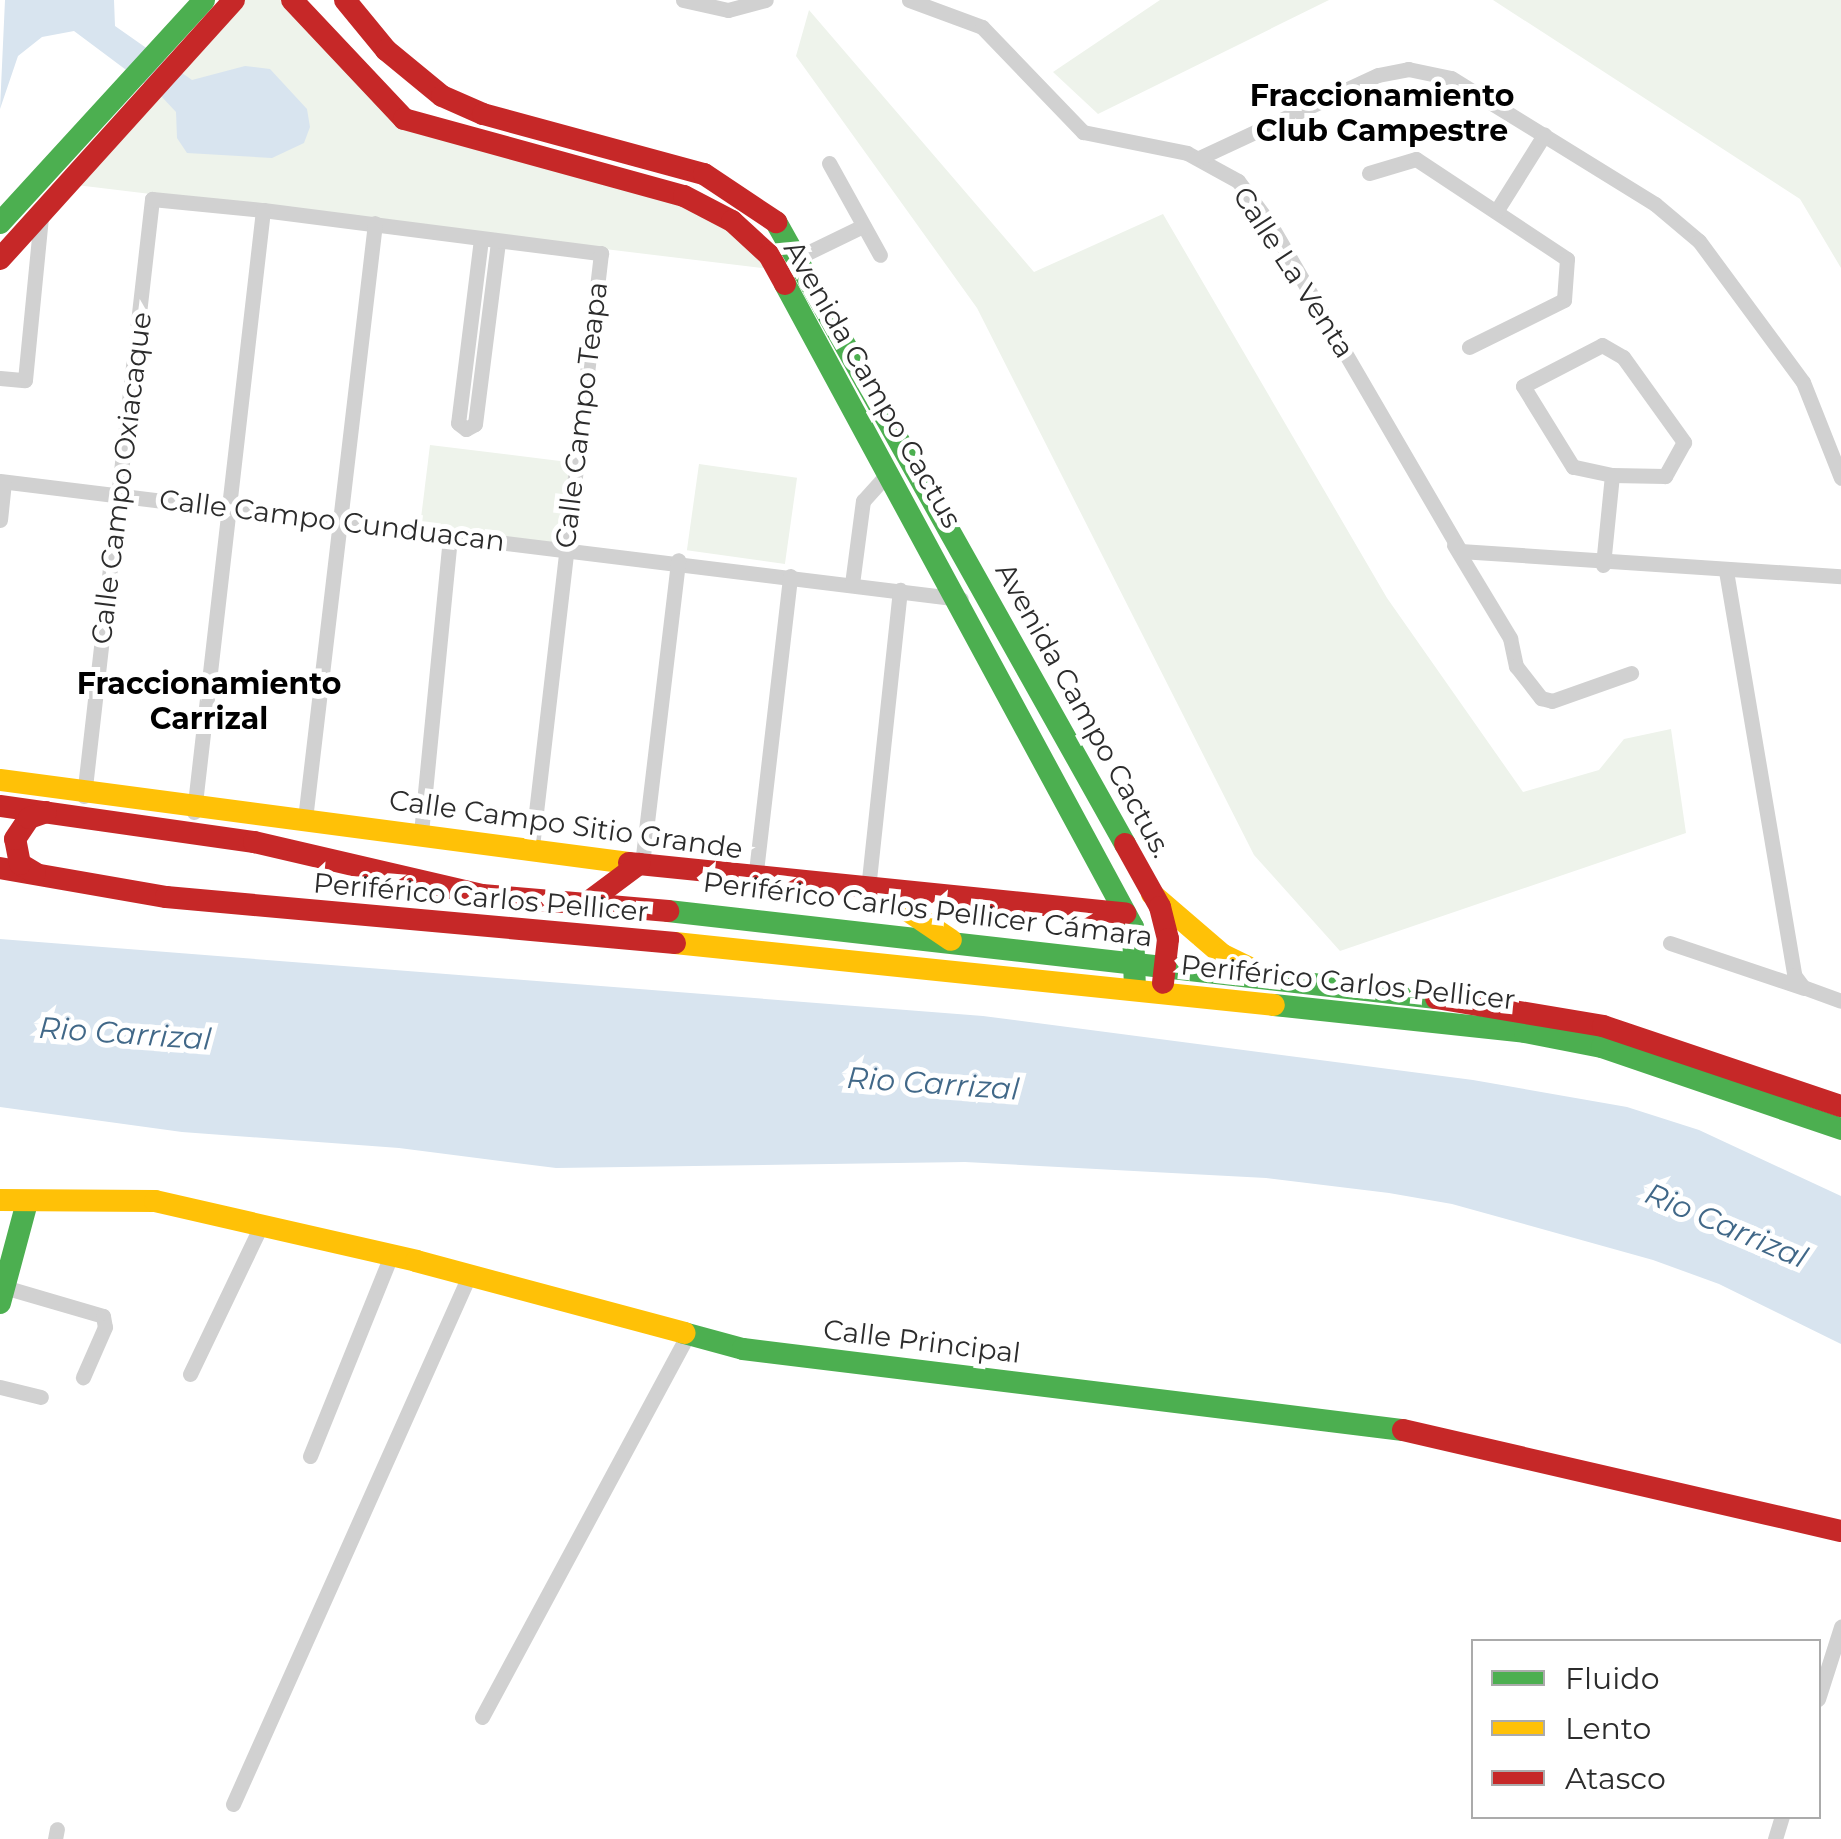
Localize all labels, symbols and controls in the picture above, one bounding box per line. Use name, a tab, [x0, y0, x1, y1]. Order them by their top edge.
district label: Fraccionamiento Club Campestre	[1250, 78, 1514, 148]
street label: Calle La Venta	[1226, 180, 1362, 364]
street label: Avenida Campo Cactus	[777, 234, 969, 534]
street label: Calle Campo Teapa	[548, 280, 614, 550]
street label: Calle Campo Oxiacaque	[84, 310, 158, 646]
street label: Calle Campo Cunduacan	[157, 482, 507, 558]
street label: Avenida Campo Cactus.	[989, 557, 1179, 863]
district label: Fraccionamiento Carrizal	[77, 666, 341, 736]
street label: Calle Campo Sitio Grande	[387, 783, 745, 865]
street label: Periférico Carlos Pellicer Cámara	[701, 865, 1155, 953]
street label: Periférico Carlos Pellicer	[312, 866, 650, 928]
street label: Periférico Carlos Pellicer	[1179, 948, 1517, 1016]
water label: Rio Carrizal	[38, 1010, 212, 1058]
water label: Rio Carrizal	[846, 1060, 1020, 1108]
water label: Rio Carrizal	[1639, 1176, 1813, 1276]
street label: Calle Principal	[821, 1312, 1023, 1370]
legend	[1471, 1639, 1821, 1819]
text: Fluido	[1565, 1660, 1659, 1697]
text: Lento	[1565, 1710, 1651, 1747]
text: Atasco	[1565, 1760, 1666, 1797]

